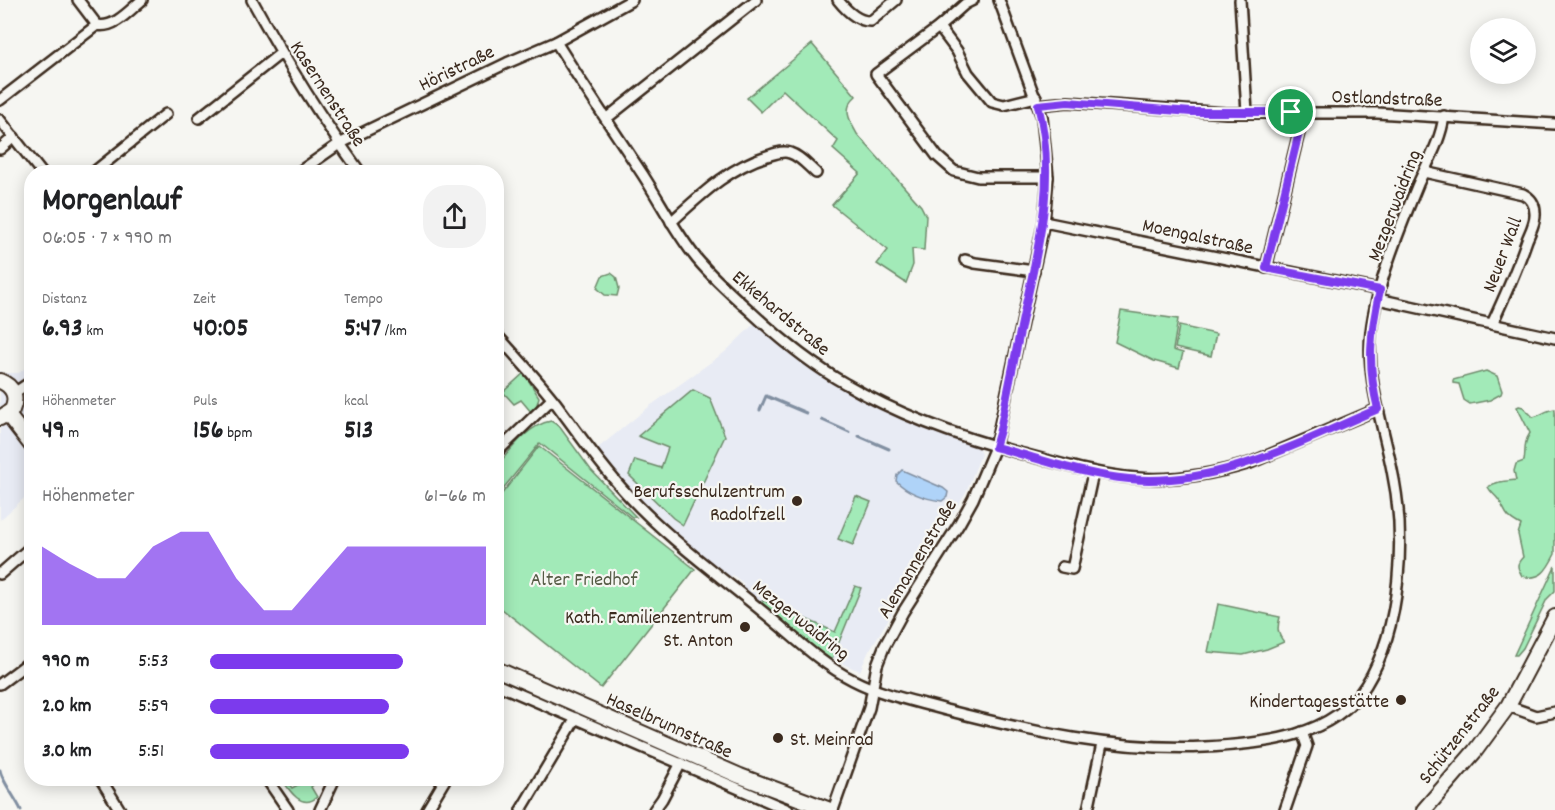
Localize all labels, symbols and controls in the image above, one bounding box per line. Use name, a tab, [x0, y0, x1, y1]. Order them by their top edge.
map controls	[1470, 18, 1536, 84]
button: layers	[1470, 18, 1536, 84]
street label: Kasernenstraße	[282, 36, 371, 153]
street label: Höristraße	[415, 39, 500, 100]
street label: Ostlandstraße	[1331, 84, 1443, 116]
pin	[1265, 86, 1316, 137]
icon: arrive	[1274, 95, 1307, 128]
street label: Mezgerwaidring	[1362, 146, 1430, 266]
text: Morgenlauf	[42, 179, 182, 226]
button: share	[423, 185, 486, 248]
street label: Moengalstraße	[1139, 213, 1255, 263]
street label: Neuer Wall	[1477, 213, 1531, 297]
text: 06:05 · 7 × 990 m	[42, 225, 172, 253]
street label: Ekkehardstraße	[725, 265, 835, 364]
text: Distanz	[42, 288, 87, 311]
text: Zeit	[193, 288, 216, 311]
text: Tempo	[344, 288, 383, 311]
text: 6.93	[42, 311, 83, 348]
text: 40:05	[193, 311, 248, 348]
text: 5:47	[344, 311, 381, 348]
text: km	[83, 320, 104, 343]
text: /km	[381, 320, 407, 343]
text: Höhenmeter	[42, 390, 116, 413]
text: Puls	[193, 390, 218, 413]
text: kcal	[344, 390, 368, 413]
text: 49	[42, 413, 65, 450]
text: 156	[193, 413, 223, 450]
text: 513	[344, 413, 373, 450]
text: m	[65, 422, 79, 445]
text: bpm	[223, 422, 252, 445]
place label: Berufsschulzentrum Radolfzell	[633, 479, 785, 530]
text: Höhenmeter	[42, 483, 134, 511]
text: 61–66 m	[424, 483, 486, 511]
marker: Berufsschulzentrum Radolfzell	[790, 494, 804, 508]
street label: Alemannenstraße	[872, 494, 965, 625]
park label: Alter Friedhof	[530, 567, 639, 595]
street label: Mezgerwaidring	[745, 574, 855, 669]
place label: Kath. Familienzentrum St. Anton	[565, 605, 733, 656]
marker: Kath. Familienzentrum St. Anton	[738, 620, 752, 634]
text: 990 m	[42, 648, 90, 676]
text: 5:53	[138, 648, 169, 676]
street label: Schützenstraße	[1413, 680, 1508, 791]
street label: Haselbrunnstraße	[601, 686, 737, 767]
place label: Kindertagesstätte	[1249, 689, 1389, 717]
text: 2.0 km	[42, 693, 91, 721]
text: 5:59	[138, 693, 169, 721]
marker: Kindertagesstätte	[1394, 693, 1408, 707]
place label: St. Meinrad	[790, 727, 874, 755]
marker: St. Meinrad	[771, 731, 785, 745]
text: 3.0 km	[42, 738, 92, 766]
text: 5:51	[138, 738, 164, 766]

